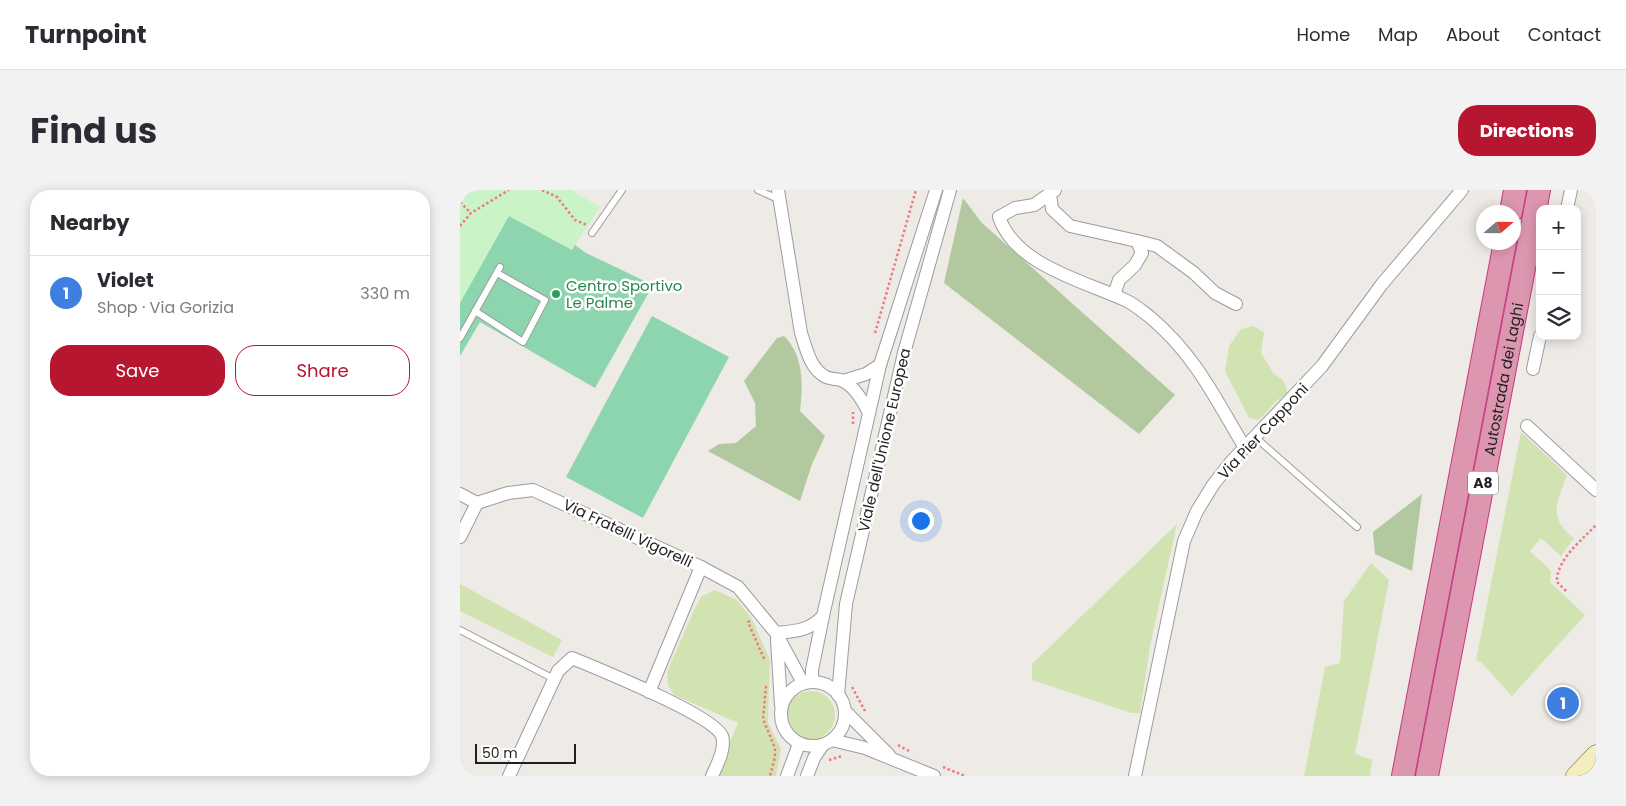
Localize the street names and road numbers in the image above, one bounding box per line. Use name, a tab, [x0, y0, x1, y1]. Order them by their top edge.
street label: Autostrada dei Laghi	[1478, 301, 1528, 457]
street label: Viale dell'Unione Europea	[853, 346, 915, 534]
street label: Via Pier Capponi	[1213, 378, 1313, 484]
road number: A8	[1468, 472, 1498, 494]
street label: Via Fratelli Vigorelli	[560, 494, 696, 572]

